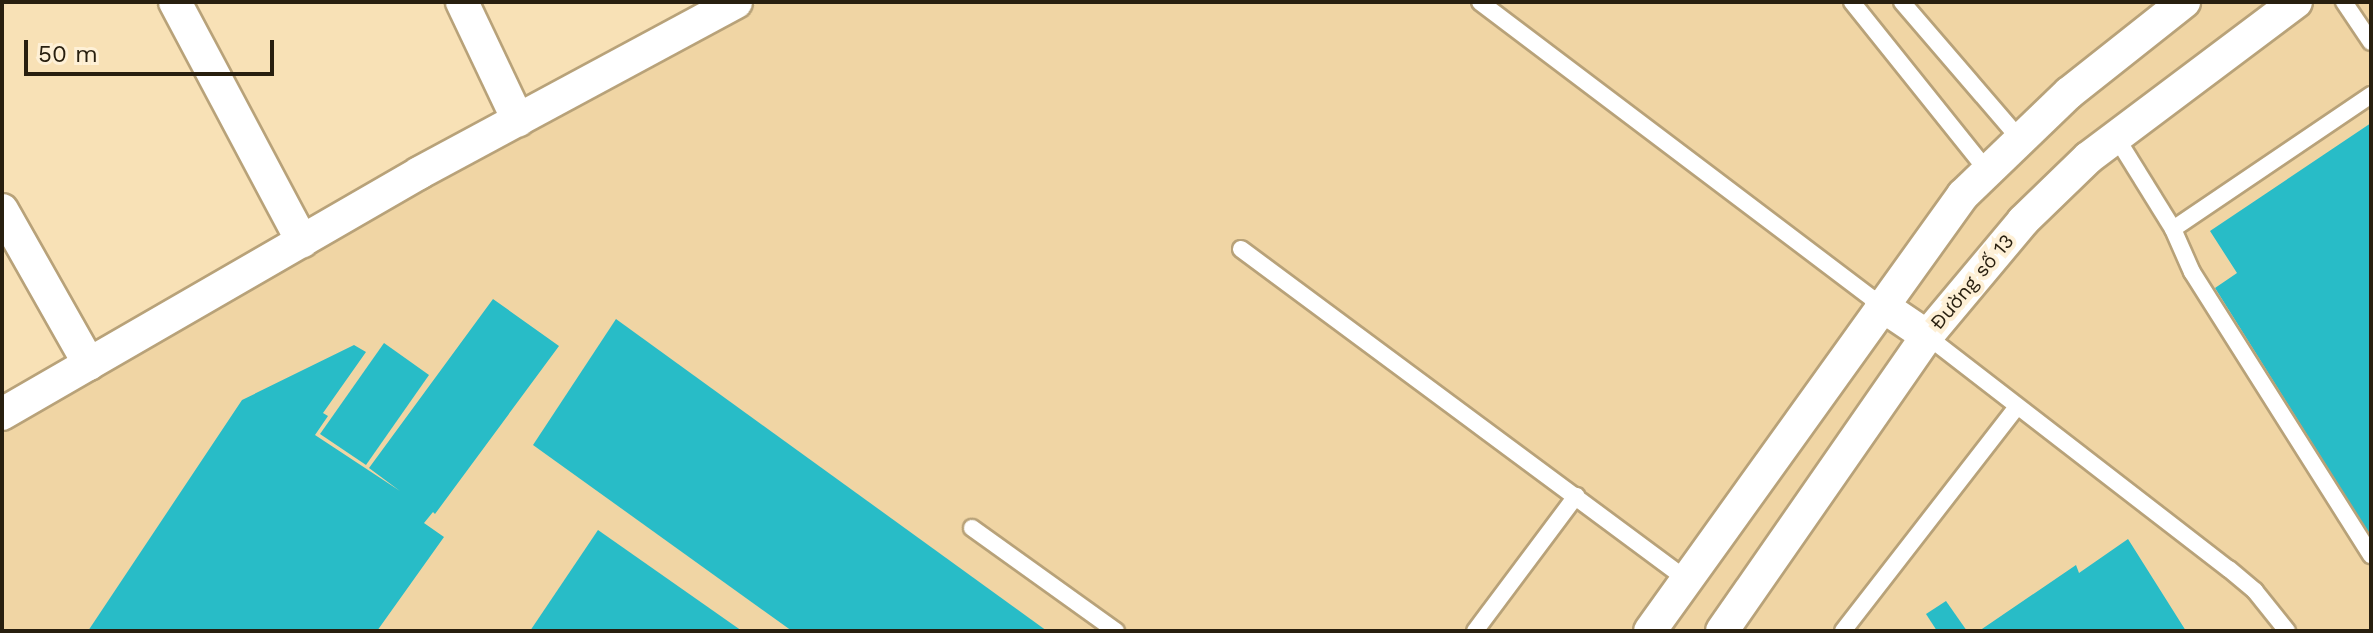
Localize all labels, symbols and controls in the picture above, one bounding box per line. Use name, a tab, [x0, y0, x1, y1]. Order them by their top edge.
scale bar	[28, 24, 278, 74]
text: 50 m	[38, 40, 98, 68]
street label: Đường số 13	[1925, 229, 2019, 335]

